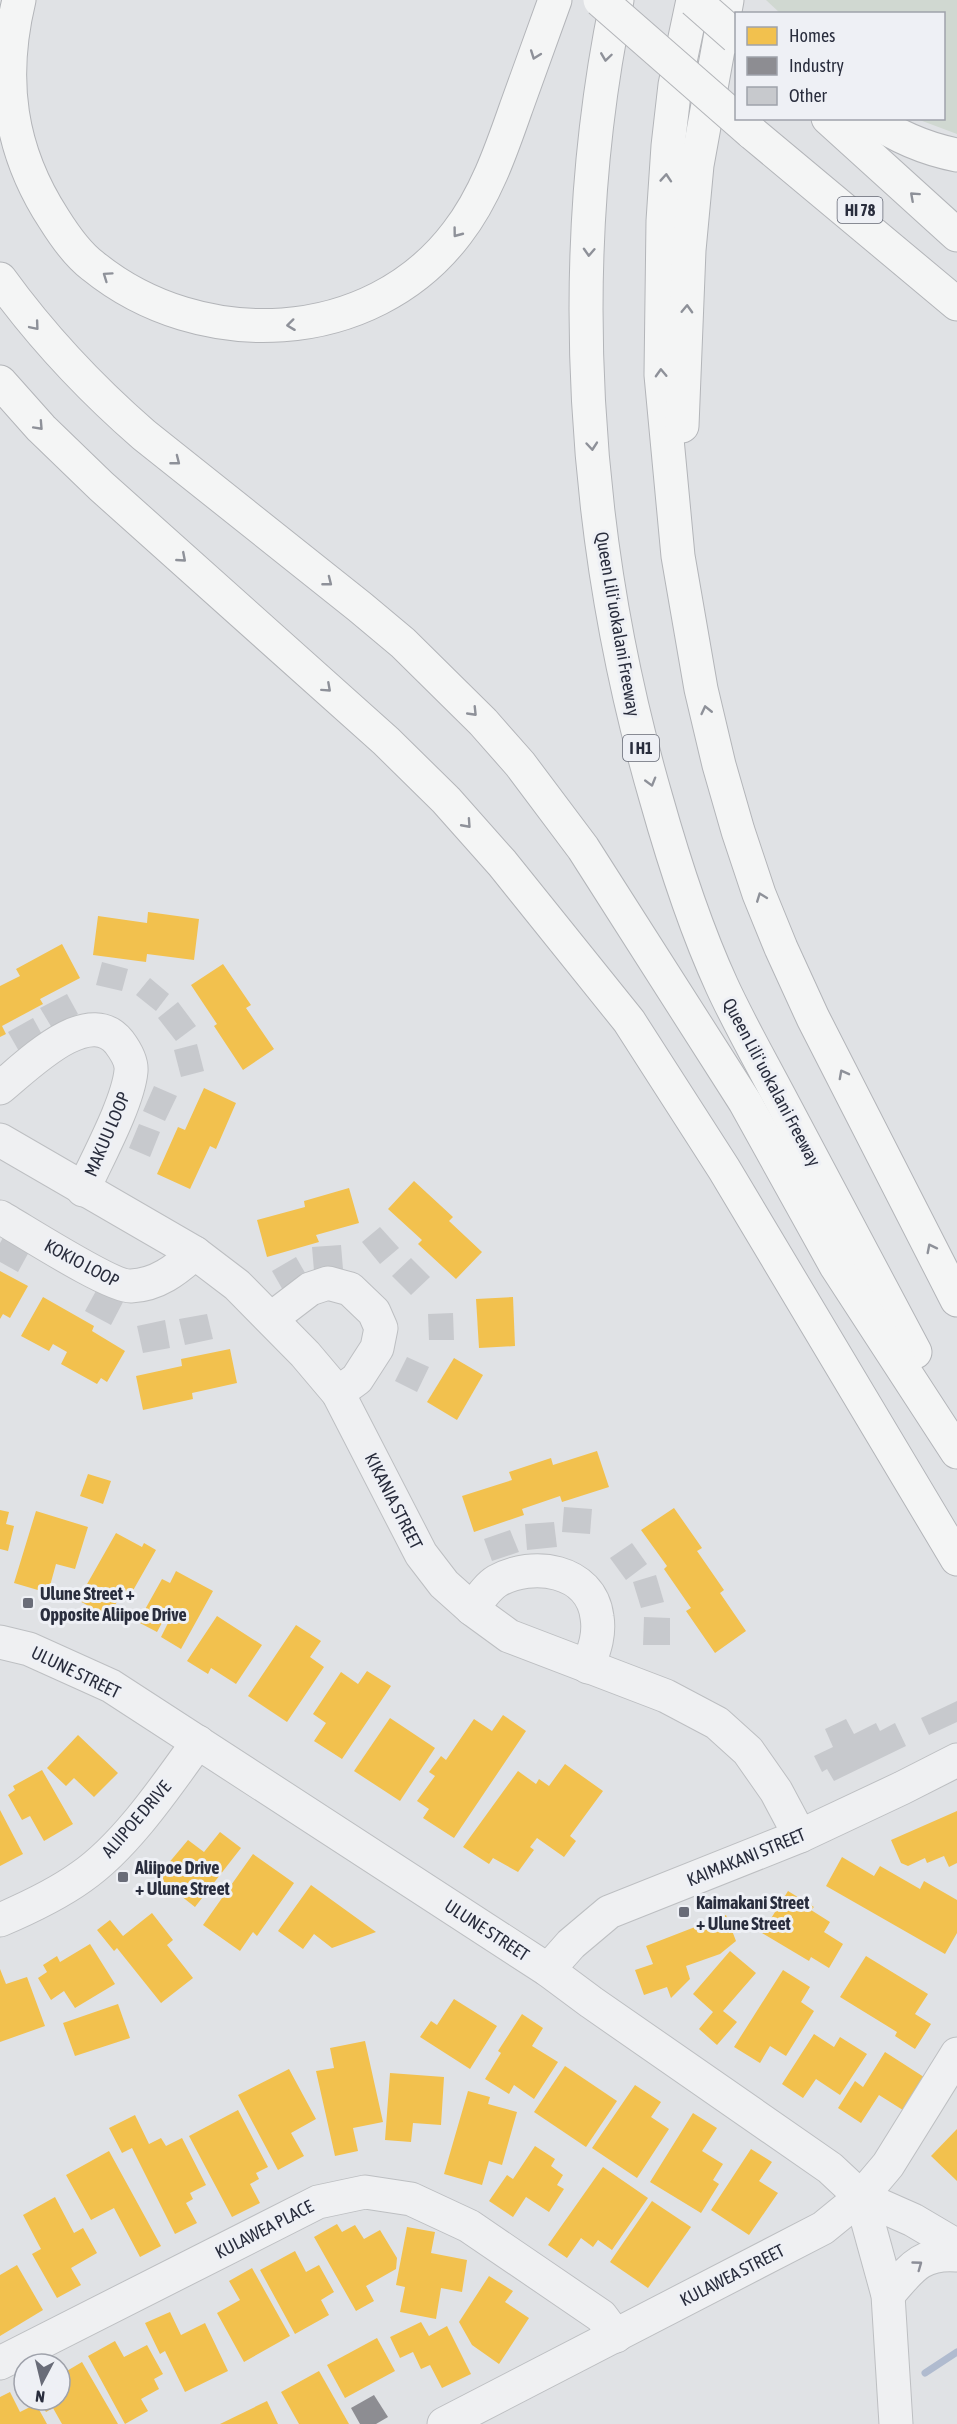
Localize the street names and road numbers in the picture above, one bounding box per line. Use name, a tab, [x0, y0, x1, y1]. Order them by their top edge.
road number: HI 78	[838, 197, 882, 223]
street label: Queen Liliʻuokalani Freeway	[591, 530, 645, 718]
road number: I H1	[623, 735, 659, 761]
street label: Queen Liliʻuokalani Freeway	[719, 994, 825, 1170]
street label: MAKUU LOOP	[80, 1088, 134, 1179]
street label: KOKIO LOOP	[41, 1235, 123, 1292]
street label: KIKANIA STREET	[361, 1449, 427, 1553]
street label: ULUNE STREET	[28, 1641, 124, 1703]
street label: ALIIPOE DRIVE	[97, 1776, 175, 1862]
street label: KAIMAKANI STREET	[684, 1824, 808, 1890]
street label: ULUNE STREET	[441, 1895, 533, 1965]
street label: KULAWEA PLACE	[211, 2195, 317, 2263]
street label: KULAWEA STREET	[676, 2240, 788, 2310]

